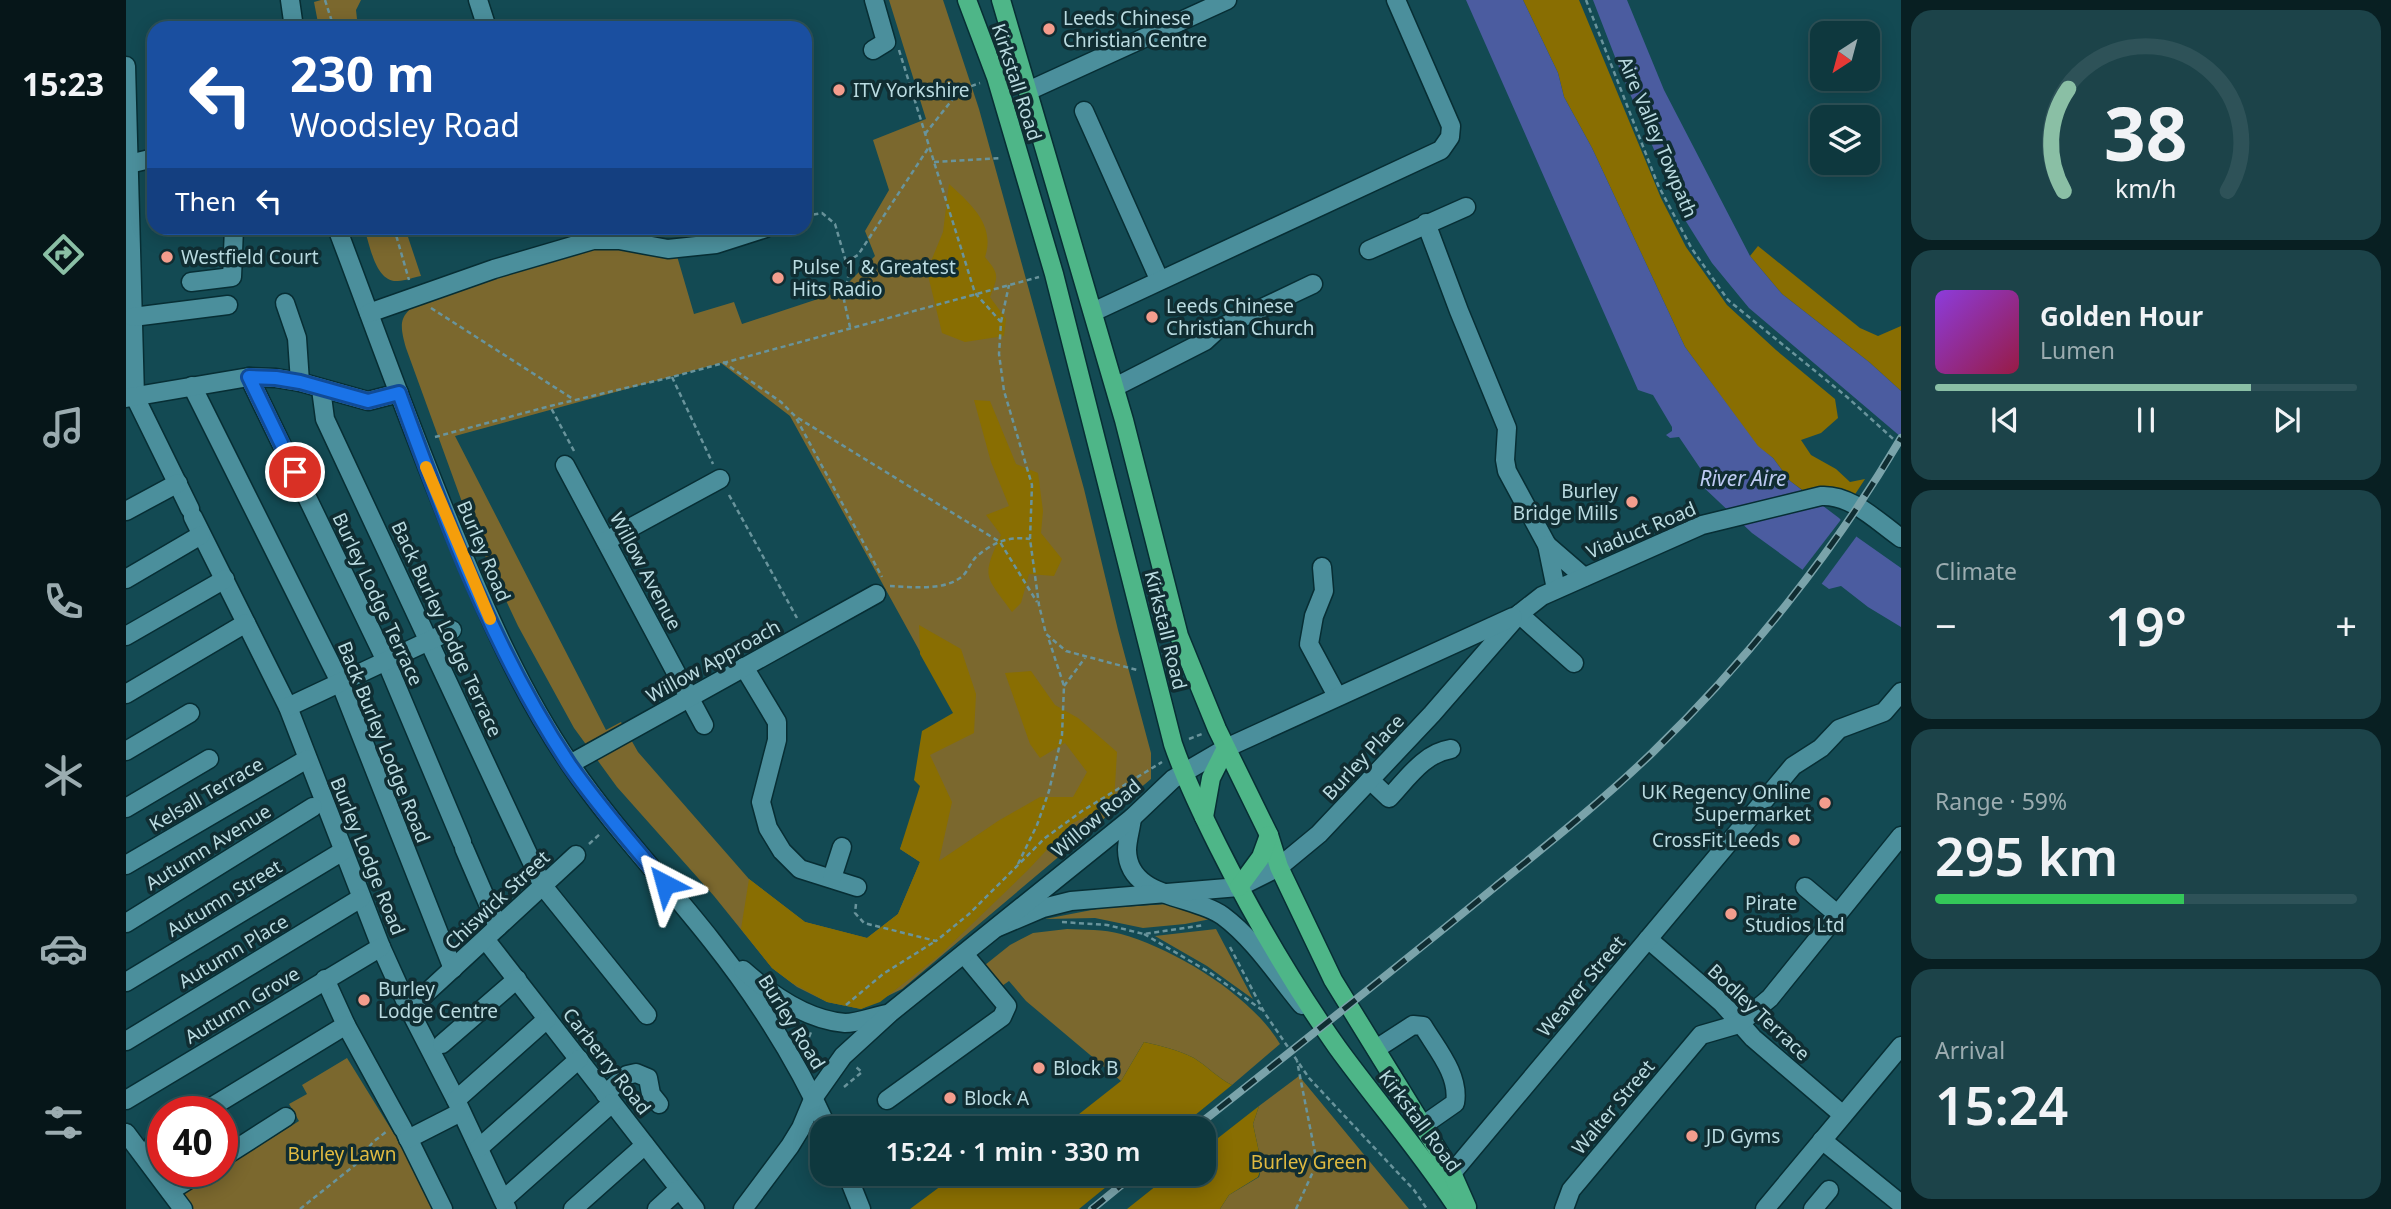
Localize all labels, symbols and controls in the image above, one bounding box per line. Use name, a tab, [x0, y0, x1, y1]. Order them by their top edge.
place label: Leeds Chinese Christian Centre	[1063, 5, 1207, 53]
street label: Kirkstall Road	[986, 20, 1048, 144]
marker: Leeds Chinese Christian Centre	[1041, 21, 1057, 37]
north arrow	[1810, 21, 1880, 91]
map controls	[1810, 21, 1880, 175]
text: 230 m	[290, 40, 435, 106]
icon: left	[175, 49, 266, 140]
street label: Aire Valley Towpath	[1612, 52, 1704, 222]
text: 15:23	[22, 62, 104, 105]
place label: ITV Yorkshire	[853, 77, 970, 103]
marker: ITV Yorkshire	[831, 82, 847, 98]
text: 38	[2104, 83, 2188, 182]
text: Woodsley Road	[290, 103, 520, 146]
button: layers	[1810, 105, 1880, 175]
text: km/h	[2115, 171, 2177, 205]
icon: left	[250, 182, 288, 220]
text: Then	[175, 183, 236, 219]
icon: directions	[39, 230, 88, 279]
place label: Westfield Court	[181, 244, 319, 270]
marker: Westfield Court	[159, 249, 175, 265]
place label: Pulse 1 & Greatest Hits Radio	[792, 254, 956, 302]
marker: Pulse 1 & Greatest Hits Radio	[770, 270, 786, 286]
place label: Leeds Chinese Christian Church	[1166, 293, 1315, 341]
text: Golden Hour	[2040, 298, 2203, 334]
marker: Leeds Chinese Christian Church	[1144, 309, 1160, 325]
text: Lumen	[2040, 334, 2115, 366]
icon: previous	[1986, 401, 2024, 439]
icon: pause	[2127, 401, 2165, 439]
icon: next	[2268, 401, 2306, 439]
icon: music	[39, 403, 88, 452]
pin	[265, 442, 325, 502]
icon: arrive	[276, 453, 314, 491]
water label: River Aire	[1699, 464, 1787, 492]
place label: Burley Bridge Mills	[1513, 478, 1618, 526]
marker: Burley Bridge Mills	[1624, 494, 1640, 510]
street label: Viaduct Road	[1582, 495, 1700, 565]
street label: Burley Road	[451, 496, 517, 606]
street label: Willow Avenue	[604, 507, 688, 635]
street label: Burley Lodge Terrace	[326, 508, 430, 690]
street label: Back Burley Lodge Terrace	[386, 517, 508, 741]
text: Climate	[1935, 555, 2017, 587]
street label: Kirkstall Road	[1139, 568, 1193, 692]
icon: phone	[39, 577, 88, 626]
text: 19°	[2105, 590, 2187, 661]
text: −	[1935, 599, 1957, 651]
text: +	[2335, 599, 2357, 651]
street label: Willow Approach	[641, 613, 785, 709]
street label: Back Burley Lodge Road	[332, 637, 436, 847]
street label: Burley Place	[1316, 708, 1410, 806]
icon: climate	[39, 751, 88, 800]
street label: Kelsall Terrace	[144, 751, 268, 837]
street label: Burley Lodge Road	[324, 773, 412, 939]
street label: Willow Road	[1046, 773, 1146, 863]
place label: UK Regency Online Supermarket	[1641, 779, 1811, 827]
text: Range · 59%	[1935, 785, 2067, 817]
marker: UK Regency Online Supermarket	[1817, 795, 1833, 811]
street label: Autumn Avenue	[140, 798, 276, 896]
text: 295 km	[1935, 820, 2118, 891]
place label: CrossFit Leeds	[1652, 827, 1780, 853]
marker: CrossFit Leeds	[1786, 832, 1802, 848]
street label: Chiswick Street	[439, 844, 555, 955]
position arrow	[628, 847, 702, 921]
street label: Autumn Street	[162, 853, 287, 943]
place label: Pirate Studios Ltd	[1745, 890, 1845, 938]
marker: Pirate Studios Ltd	[1723, 906, 1739, 922]
street label: Autumn Place	[173, 908, 293, 994]
icon: car	[39, 924, 88, 973]
street label: Weaver Street	[1531, 930, 1631, 1042]
street label: Bodley Terrace	[1702, 958, 1816, 1066]
street label: Autumn Grove	[180, 960, 304, 1050]
street label: Burley Road	[753, 970, 831, 1074]
place label: Burley Lodge Centre	[378, 976, 498, 1024]
marker: Burley Lodge Centre	[356, 992, 372, 1008]
street label: Carberry Road	[557, 1002, 657, 1120]
text: Arrival	[1935, 1034, 2005, 1066]
street label: Walter Street	[1566, 1054, 1660, 1160]
place label: Block B	[1053, 1055, 1118, 1081]
marker: Block B	[1031, 1060, 1047, 1076]
street label: Kirkstall Road	[1373, 1065, 1467, 1177]
text: 15:24	[1935, 1069, 2068, 1140]
place label: Block A	[964, 1085, 1030, 1111]
marker: Block A	[942, 1090, 958, 1106]
speed limit sign: 40	[147, 1096, 238, 1187]
icon: filters	[39, 1098, 88, 1147]
place label: JD Gyms	[1704, 1123, 1780, 1149]
marker: JD Gyms	[1684, 1128, 1700, 1144]
text: 15:24 · 1 min · 330 m	[886, 1133, 1140, 1169]
park label: Burley Lawn	[287, 1141, 397, 1167]
park label: Burley Green	[1251, 1149, 1367, 1175]

